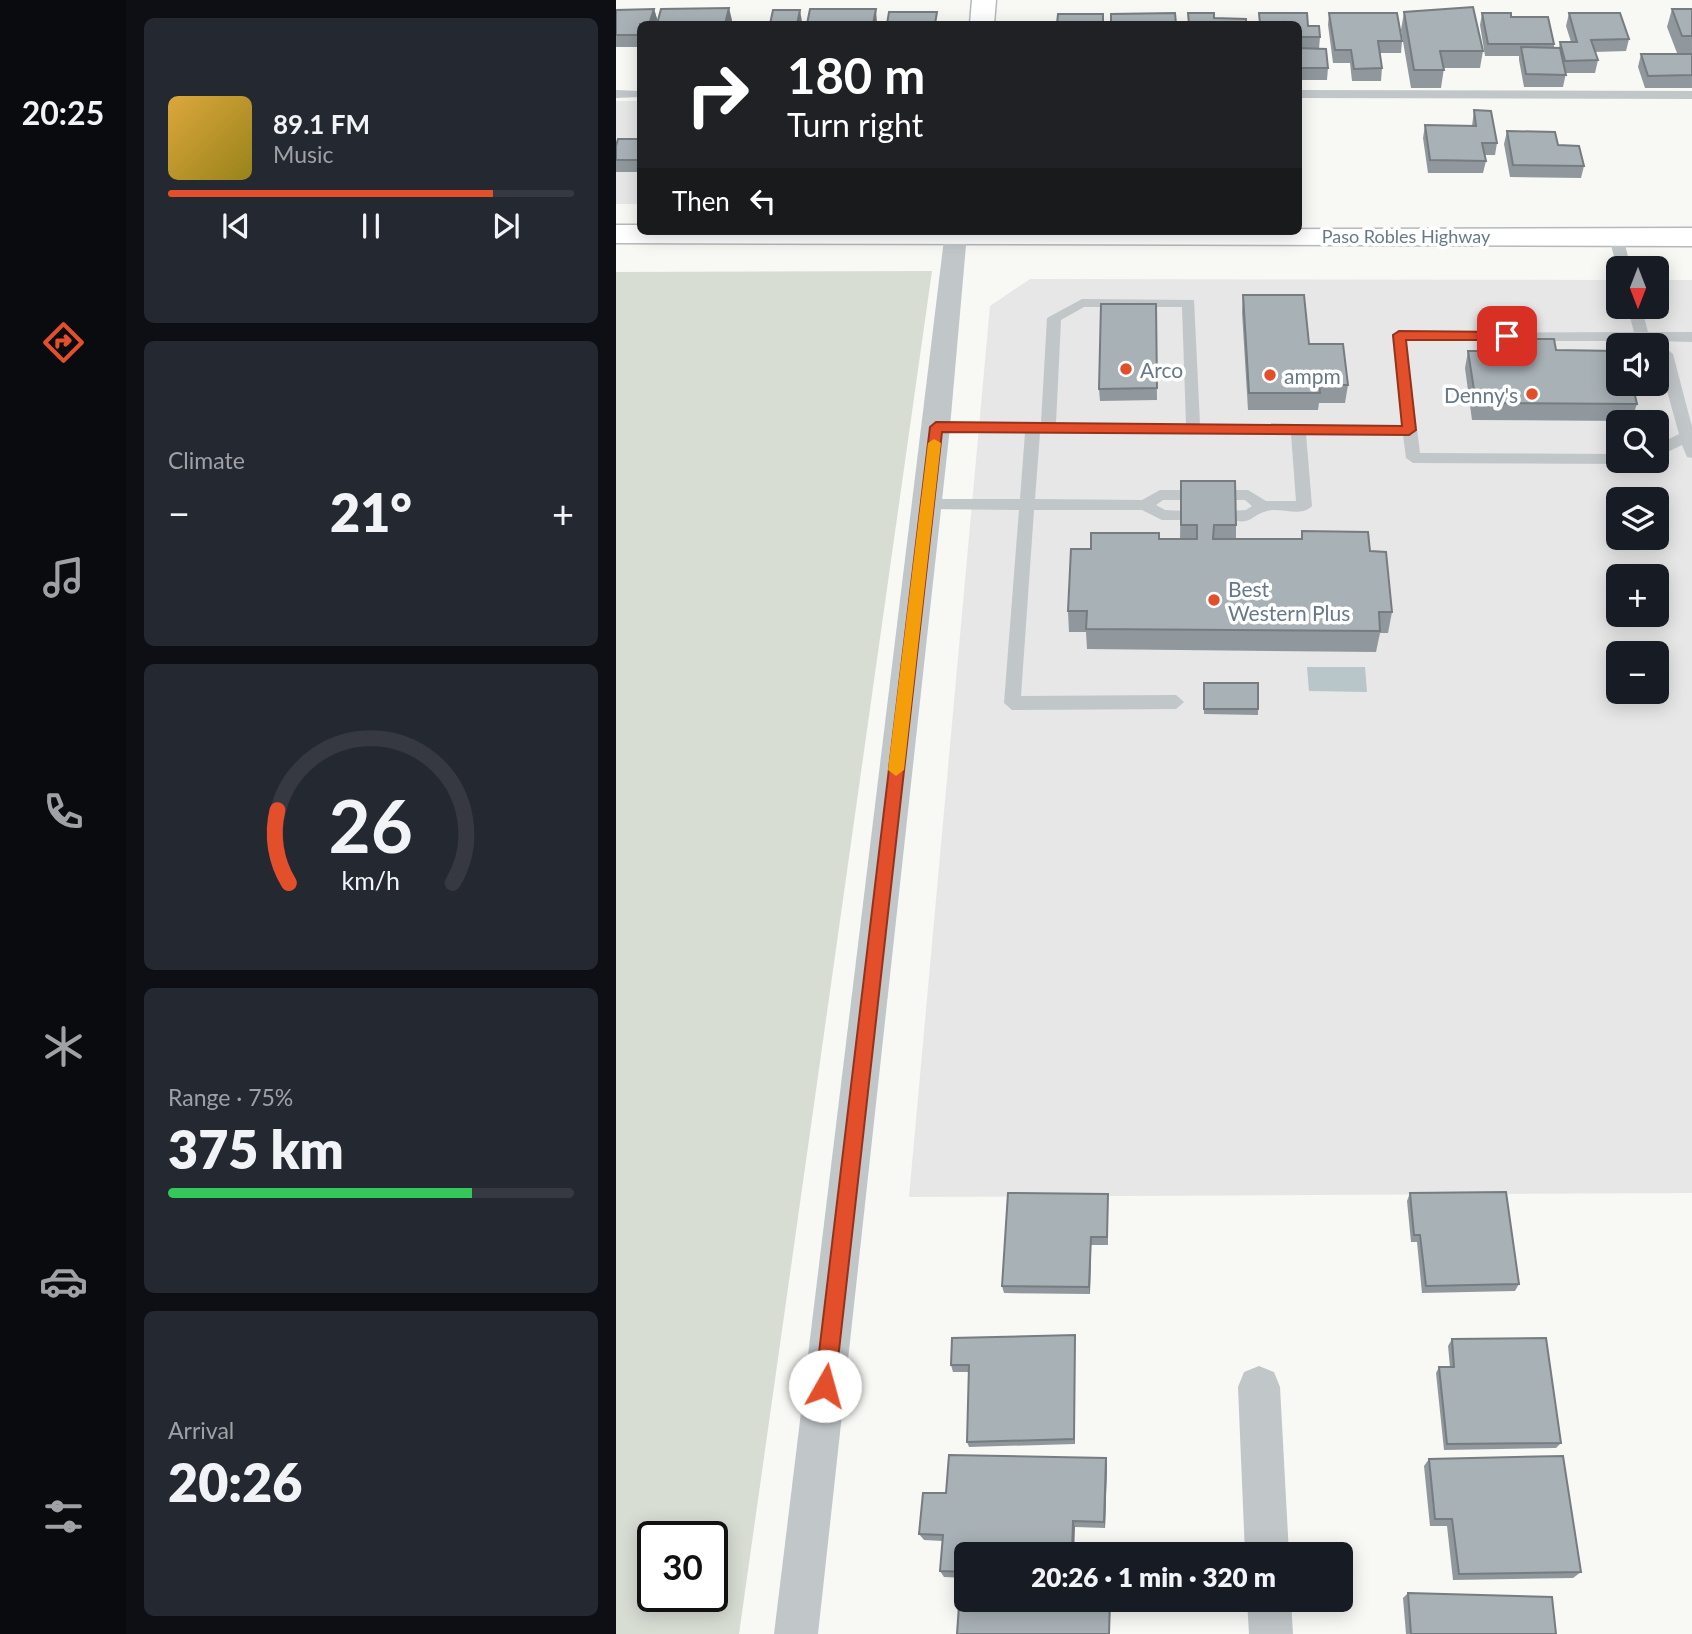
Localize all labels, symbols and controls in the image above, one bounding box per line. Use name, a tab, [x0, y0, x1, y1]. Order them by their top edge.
text: 180 m	[787, 46, 925, 104]
icon: right	[672, 49, 763, 140]
text: 20:25	[22, 93, 104, 132]
text: Turn right	[787, 105, 923, 144]
text: 89.1 FM	[273, 108, 370, 140]
text: Music	[273, 140, 333, 168]
icon: left	[744, 182, 782, 220]
text: Then	[672, 185, 730, 217]
icon: previous	[217, 207, 255, 245]
icon: pause	[352, 207, 390, 245]
icon: next	[487, 207, 525, 245]
street label: Paso Robles Highway	[1322, 225, 1491, 247]
north arrow	[1606, 256, 1670, 318]
map controls	[1606, 256, 1669, 704]
pin	[1477, 306, 1537, 366]
icon: arrive	[1488, 317, 1526, 355]
icon: directions	[39, 318, 88, 367]
button: sound	[1606, 333, 1669, 396]
place label: Arco	[1140, 357, 1183, 382]
marker: Arco	[1118, 361, 1134, 377]
place label: ampm	[1284, 363, 1341, 388]
marker: ampm	[1262, 367, 1278, 383]
place label: Denny's	[1444, 382, 1518, 407]
marker: Denny's	[1524, 386, 1540, 402]
button: search	[1606, 410, 1669, 473]
text: Climate	[168, 446, 245, 474]
text: 21°	[330, 481, 412, 543]
button: layers	[1606, 487, 1669, 550]
text: −	[168, 490, 190, 536]
text: +	[552, 490, 574, 536]
icon: music	[39, 553, 88, 602]
button: +	[1606, 564, 1669, 627]
place label: Best Western Plus	[1228, 576, 1350, 625]
marker: Best Western Plus	[1206, 592, 1222, 608]
button: −	[1606, 641, 1669, 704]
text: 26	[329, 781, 413, 869]
icon: phone	[39, 787, 88, 836]
text: km/h	[342, 865, 400, 895]
icon: climate	[39, 1022, 88, 1071]
text: Range · 75%	[168, 1083, 293, 1111]
text: 375 km	[168, 1118, 344, 1180]
icon: car	[39, 1257, 88, 1306]
position arrow	[788, 1349, 862, 1423]
text: Arrival	[168, 1416, 234, 1444]
text: 20:26	[168, 1451, 302, 1513]
icon: filters	[39, 1492, 88, 1541]
speed limit sign: 30	[637, 1521, 728, 1612]
text: 20:26 · 1 min · 320 m	[1031, 1561, 1276, 1593]

